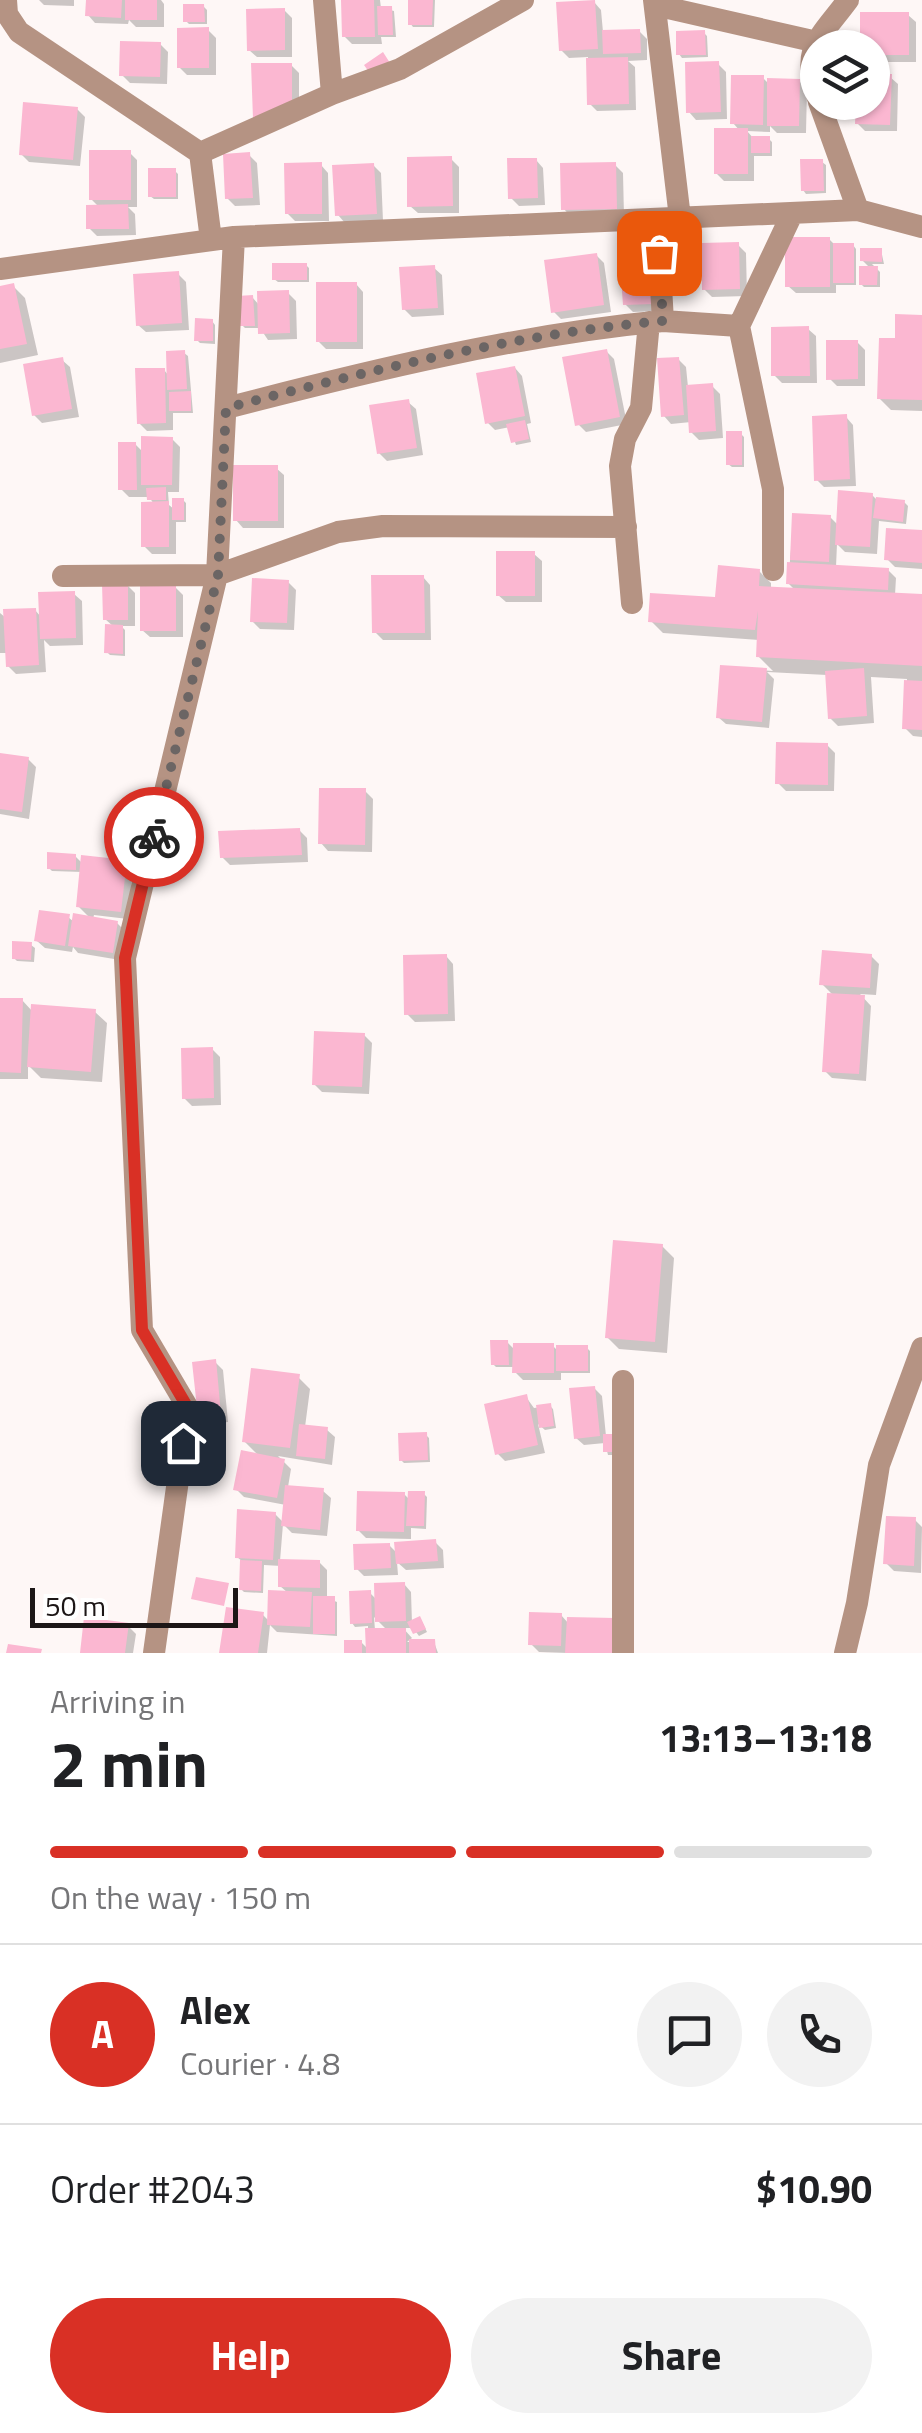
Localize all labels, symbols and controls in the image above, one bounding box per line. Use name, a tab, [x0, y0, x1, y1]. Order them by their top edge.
map controls	[800, 30, 890, 120]
button: layers	[800, 30, 890, 120]
pin	[617, 211, 702, 296]
icon: bag	[632, 226, 687, 281]
courier	[104, 787, 204, 887]
icon: bike	[127, 810, 182, 865]
pin	[141, 1401, 226, 1486]
icon: home	[156, 1416, 211, 1471]
scale bar	[30, 1583, 238, 1628]
text: 50 m	[45, 1584, 106, 1627]
text: Arriving in	[50, 1677, 186, 1725]
text: 13:13–13:18	[659, 1709, 872, 1767]
text: 2 min	[50, 1713, 208, 1812]
text: On the way · 150 m	[50, 1873, 311, 1921]
text: Alex	[180, 1981, 251, 2039]
button: chat	[637, 1982, 742, 2087]
button: phone	[767, 1982, 872, 2087]
text: A	[91, 2005, 114, 2063]
text: Courier · 4.8	[180, 2039, 340, 2087]
text: Order #2043	[50, 2160, 255, 2218]
text: $10.90	[756, 2160, 872, 2218]
button: Help	[50, 2298, 451, 2413]
button: Share	[471, 2298, 872, 2413]

